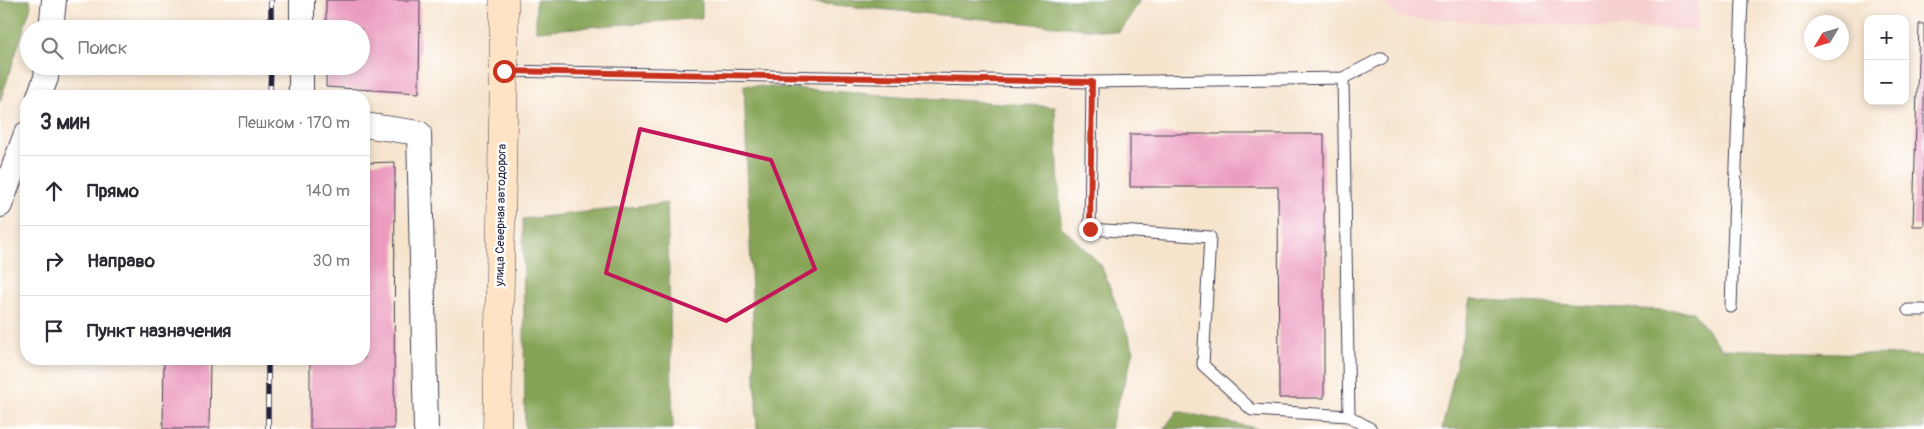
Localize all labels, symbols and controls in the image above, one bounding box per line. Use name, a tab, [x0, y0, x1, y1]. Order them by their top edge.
north arrow	[1804, 15, 1849, 60]
map controls	[1864, 15, 1909, 105]
button: +	[1864, 15, 1909, 60]
search box	[20, 20, 370, 75]
icon: search	[38, 34, 66, 62]
text: Поиск	[78, 36, 128, 60]
route start	[493, 60, 516, 83]
button: −	[1864, 60, 1909, 105]
text: 3 мин	[40, 109, 90, 136]
text: Пешком · 170 m	[238, 113, 350, 133]
street label: улица Северная автодорога	[492, 143, 510, 287]
icon: ahead	[40, 177, 68, 205]
text: Прямо	[87, 179, 139, 203]
text: 140 m	[306, 181, 350, 201]
route end	[1079, 218, 1102, 241]
icon: right	[40, 247, 68, 275]
text: Направо	[87, 249, 155, 273]
text: 30 m	[312, 251, 350, 271]
icon: arrive	[40, 317, 68, 345]
text: Пункт назначения	[87, 319, 231, 343]

